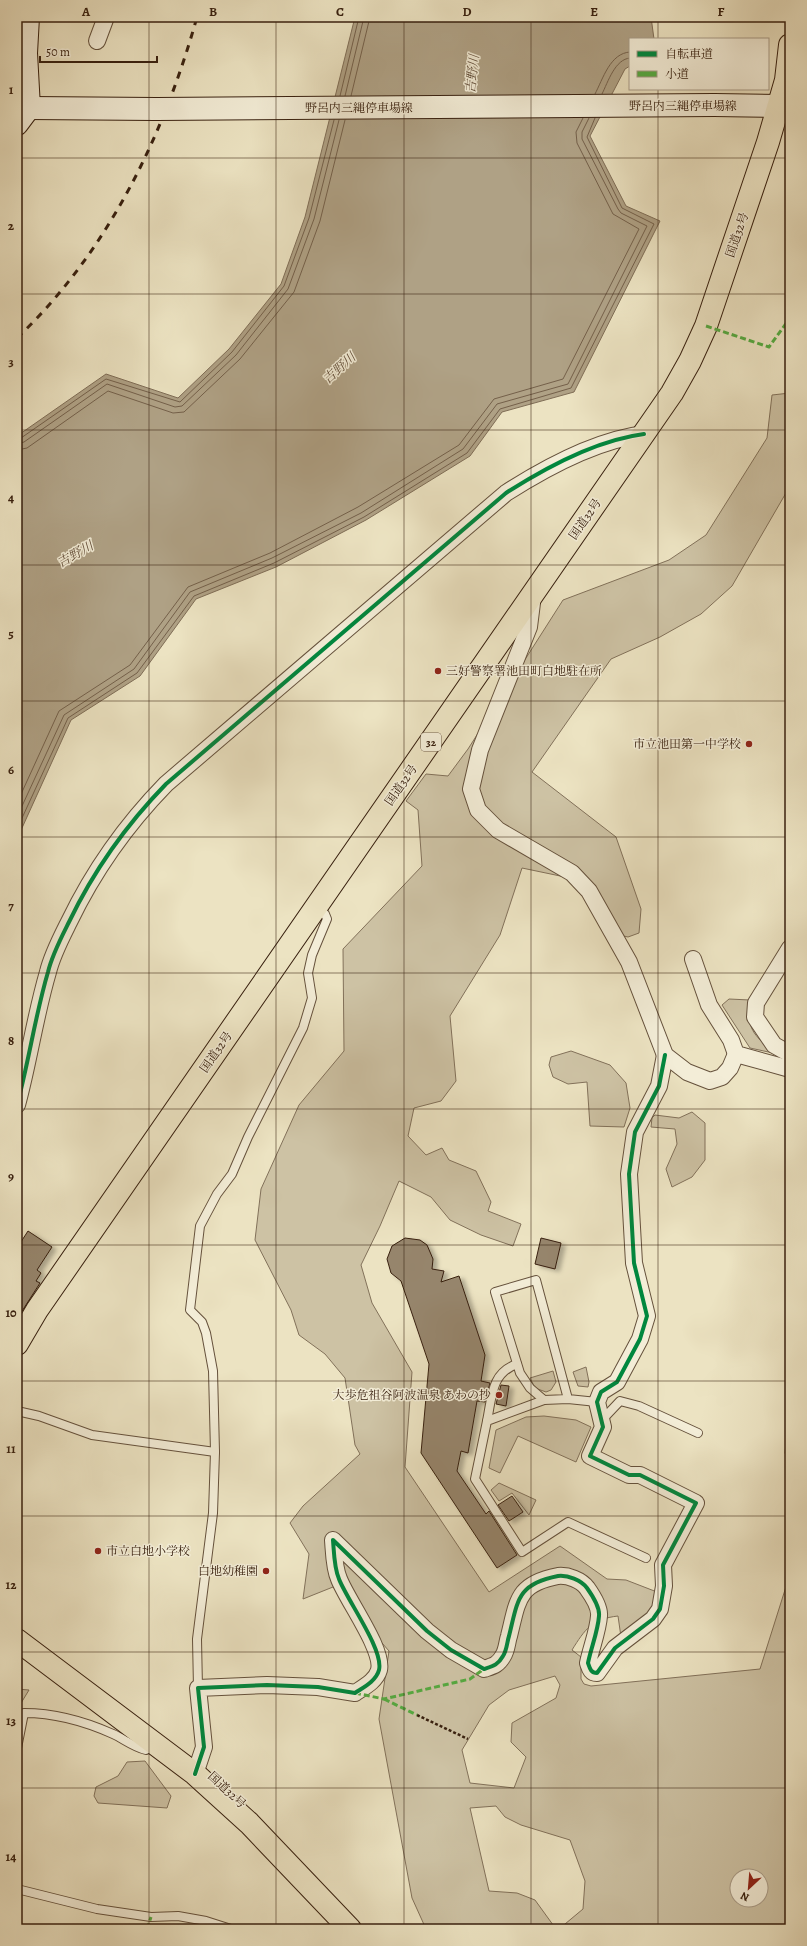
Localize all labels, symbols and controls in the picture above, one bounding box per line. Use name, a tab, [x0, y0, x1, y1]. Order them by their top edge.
text: A	[81, 3, 91, 20]
text: B	[209, 3, 217, 20]
text: C	[336, 3, 344, 20]
text: D	[462, 3, 472, 20]
text: E	[590, 3, 598, 20]
text: F	[718, 3, 725, 20]
scale bar	[40, 38, 157, 64]
legend	[629, 38, 769, 90]
text: 50 m	[46, 44, 70, 60]
text: 自転車道	[665, 46, 713, 62]
water label: 吉野川	[462, 52, 483, 94]
text: 小道	[665, 66, 689, 82]
text: 1	[9, 81, 14, 98]
street label: 野呂内三縄停車場線	[629, 98, 737, 114]
street label: 野呂内三縄停車場線	[305, 100, 413, 116]
street label: 国道32号	[722, 210, 752, 260]
text: 2	[8, 217, 15, 234]
water label: 吉野川	[319, 347, 361, 387]
text: 3	[8, 353, 14, 370]
text: 4	[8, 489, 14, 506]
street label: 国道32号	[565, 495, 605, 543]
water label: 吉野川	[54, 536, 98, 571]
text: 5	[8, 625, 14, 642]
place label: 三好警察署池田町白地駐在所	[446, 663, 602, 679]
marker: 三好警察署池田町白地駐在所	[433, 666, 443, 676]
road number: 32	[421, 733, 441, 751]
place label: 市立池田第一中学校	[633, 736, 741, 752]
marker: 市立池田第一中学校	[744, 739, 754, 749]
text: 6	[8, 761, 14, 778]
street label: 国道32号	[381, 761, 421, 809]
text: 7	[8, 897, 14, 914]
street label: 国道32号	[196, 1028, 236, 1076]
text: 8	[8, 1032, 14, 1049]
text: 9	[8, 1168, 14, 1185]
text: 10	[5, 1304, 17, 1321]
place label: 大歩危祖谷阿波温泉 あわの抄	[333, 1387, 491, 1403]
marker: 大歩危祖谷阿波温泉 あわの抄	[494, 1390, 504, 1400]
text: 11	[6, 1440, 16, 1457]
place label: 市立白地小学校	[106, 1543, 190, 1559]
marker: 市立白地小学校	[93, 1546, 103, 1556]
place label: 白地幼稚園	[198, 1563, 258, 1579]
marker: 白地幼稚園	[261, 1566, 271, 1576]
text: 12	[6, 1576, 17, 1593]
text: 13	[6, 1712, 17, 1729]
street label: 国道32号	[204, 1768, 250, 1812]
text: 14	[6, 1848, 16, 1865]
north arrow	[729, 1868, 769, 1908]
text: N	[738, 1888, 752, 1905]

